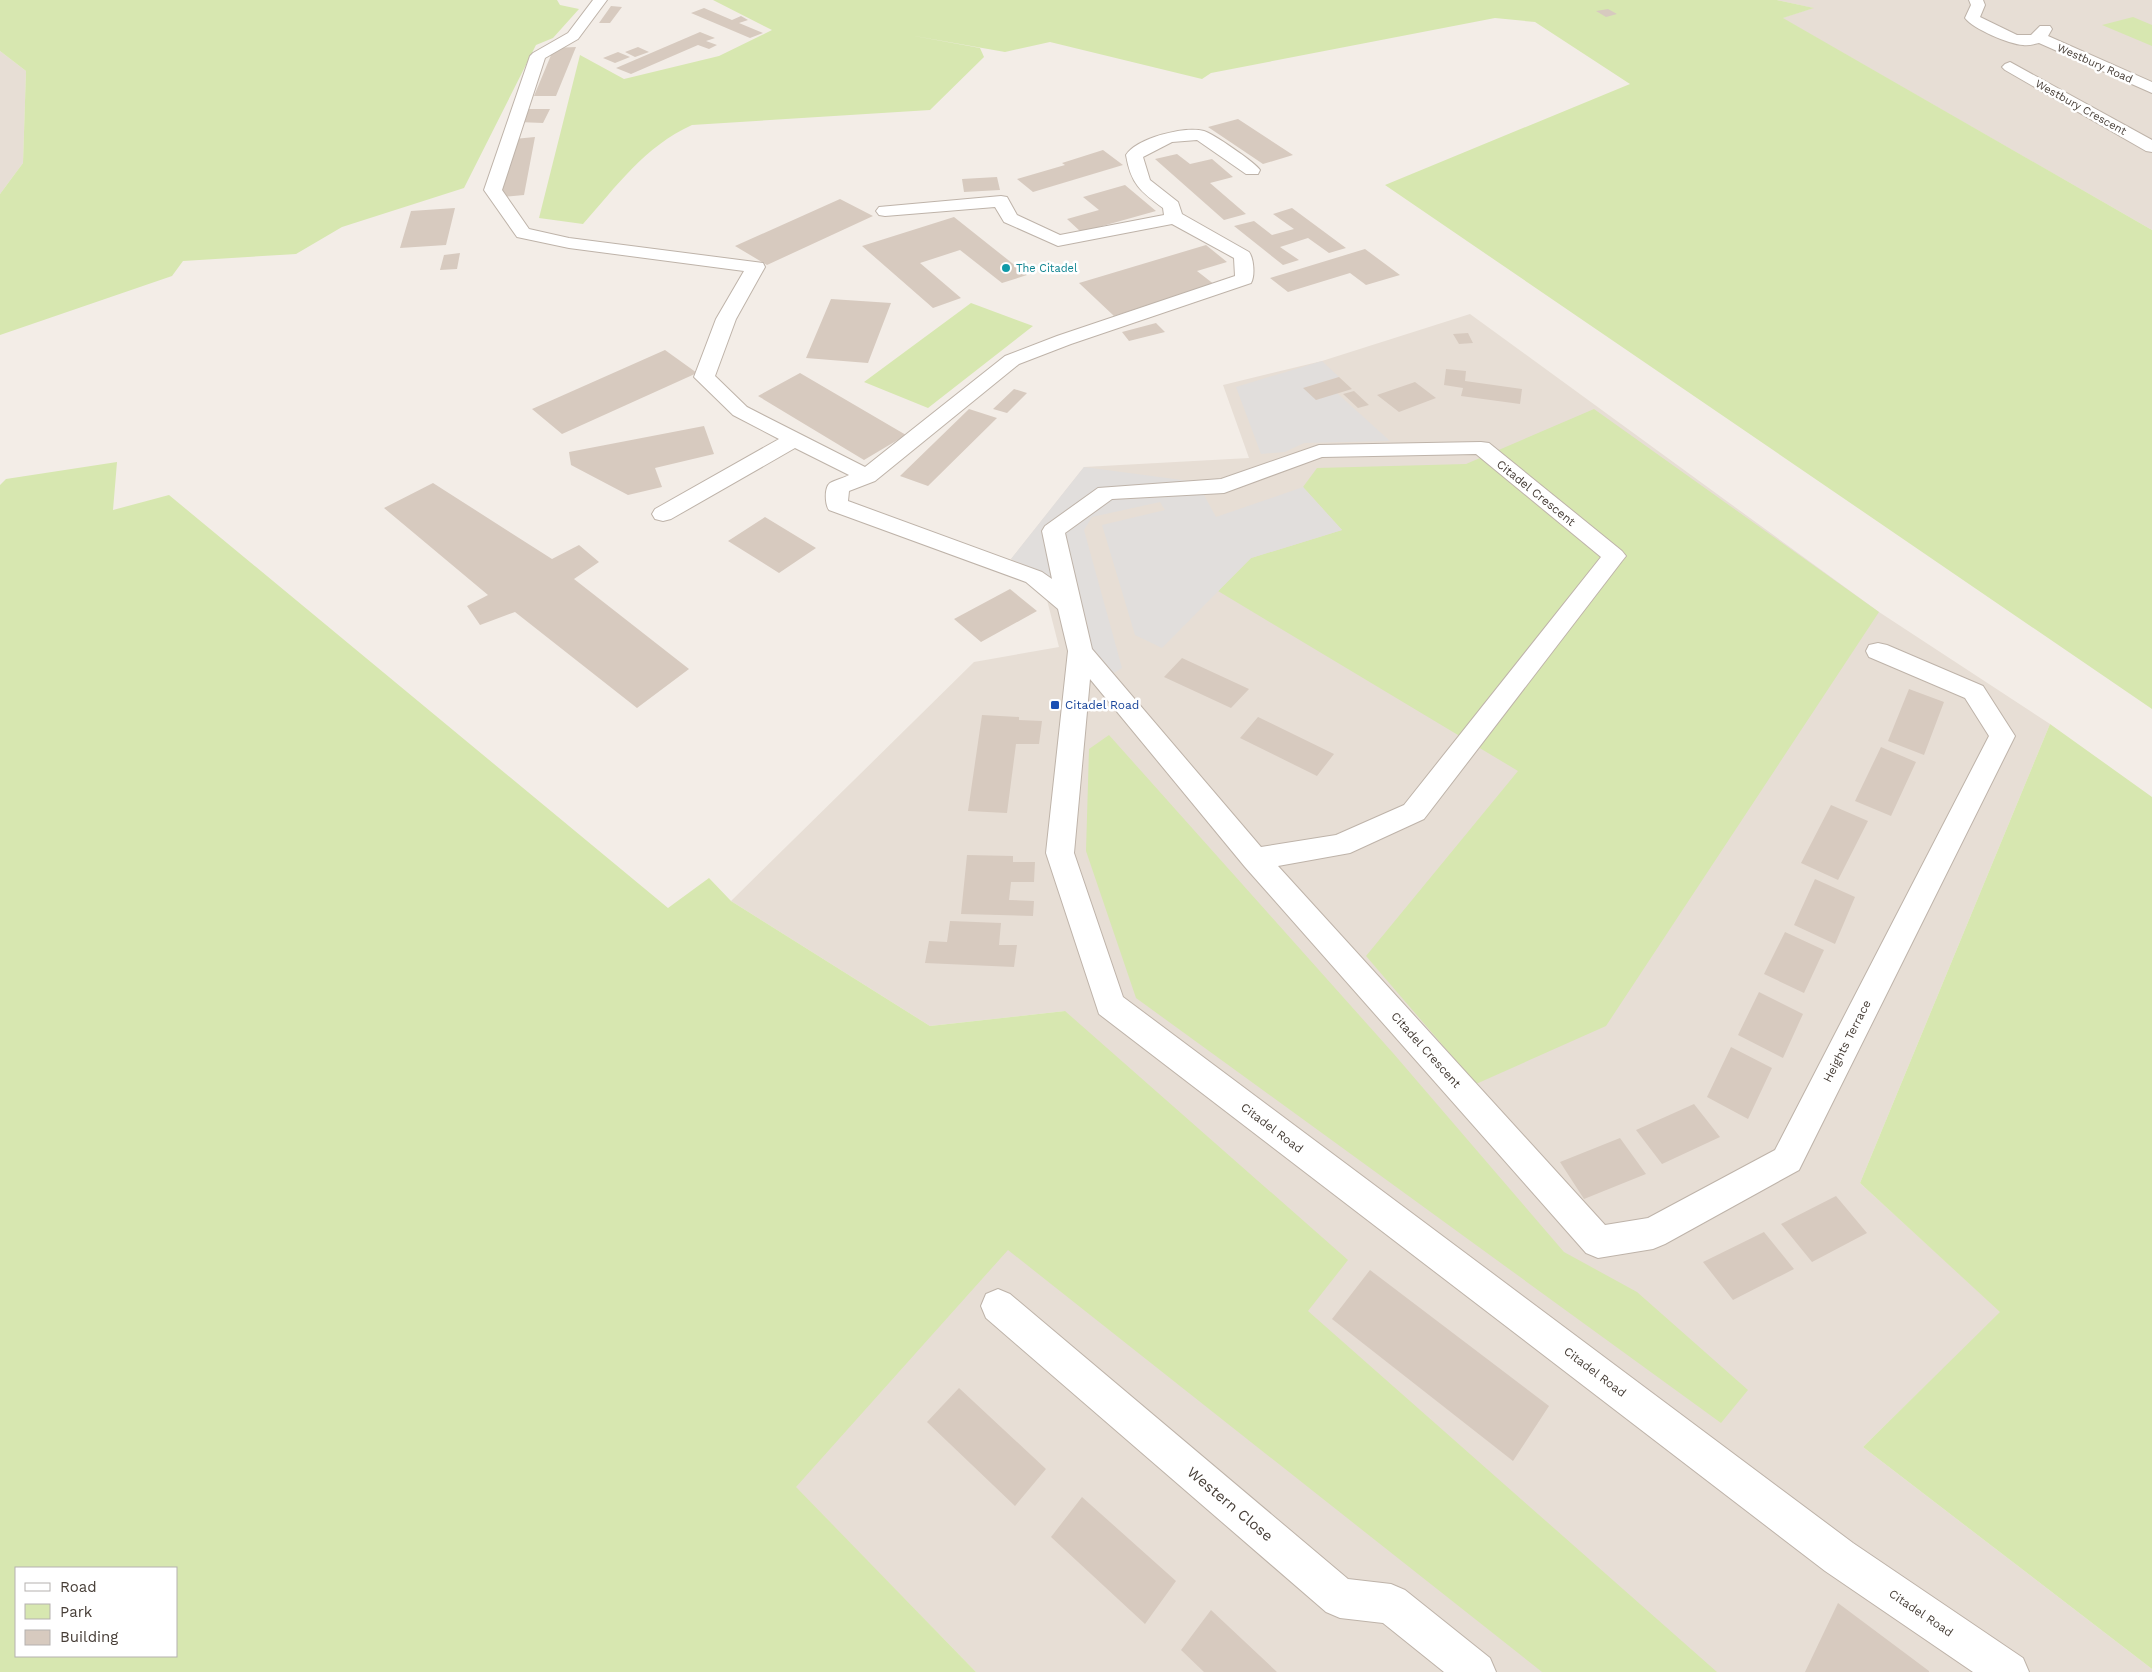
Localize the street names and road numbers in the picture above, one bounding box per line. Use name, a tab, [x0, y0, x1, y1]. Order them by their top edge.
street label: Westbury Road	[2055, 41, 2134, 86]
street label: Westbury Crescent	[2033, 77, 2129, 138]
street label: Citadel Crescent	[1494, 457, 1578, 529]
street label: Heights Terrace	[1820, 997, 1874, 1085]
street label: Citadel Crescent	[1388, 1009, 1464, 1091]
street label: Citadel Road	[1238, 1100, 1306, 1156]
street label: Citadel Road	[1561, 1344, 1629, 1400]
street label: Western Close	[1183, 1463, 1277, 1545]
street label: Citadel Road	[1886, 1586, 1956, 1640]

